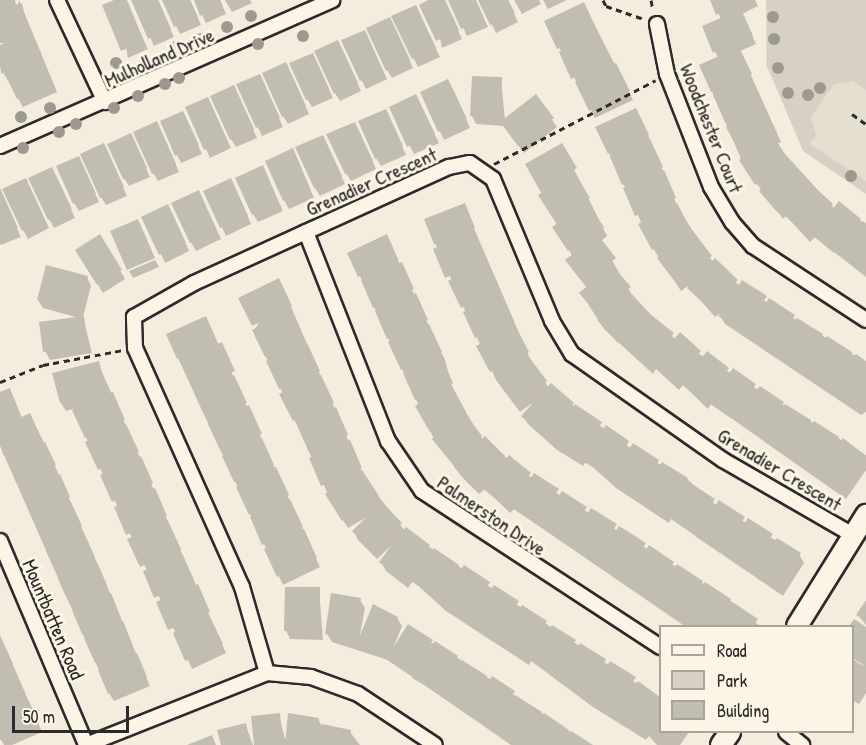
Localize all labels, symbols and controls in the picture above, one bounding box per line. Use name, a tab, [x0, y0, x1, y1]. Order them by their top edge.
street label: Mulholland Drive	[101, 22, 217, 92]
street label: Woodchester Court	[675, 60, 749, 196]
street label: Grenadier Crescent	[302, 141, 440, 221]
street label: Grenadier Crescent	[714, 422, 846, 516]
street label: Palmerston Drive	[433, 470, 551, 560]
street label: Mountbatten Road	[18, 555, 90, 683]
legend	[659, 625, 854, 733]
text: Road	[717, 638, 747, 663]
text: Park	[717, 668, 747, 693]
scale bar	[15, 694, 132, 732]
text: Building	[717, 698, 769, 723]
text: 50 m	[23, 704, 55, 729]

